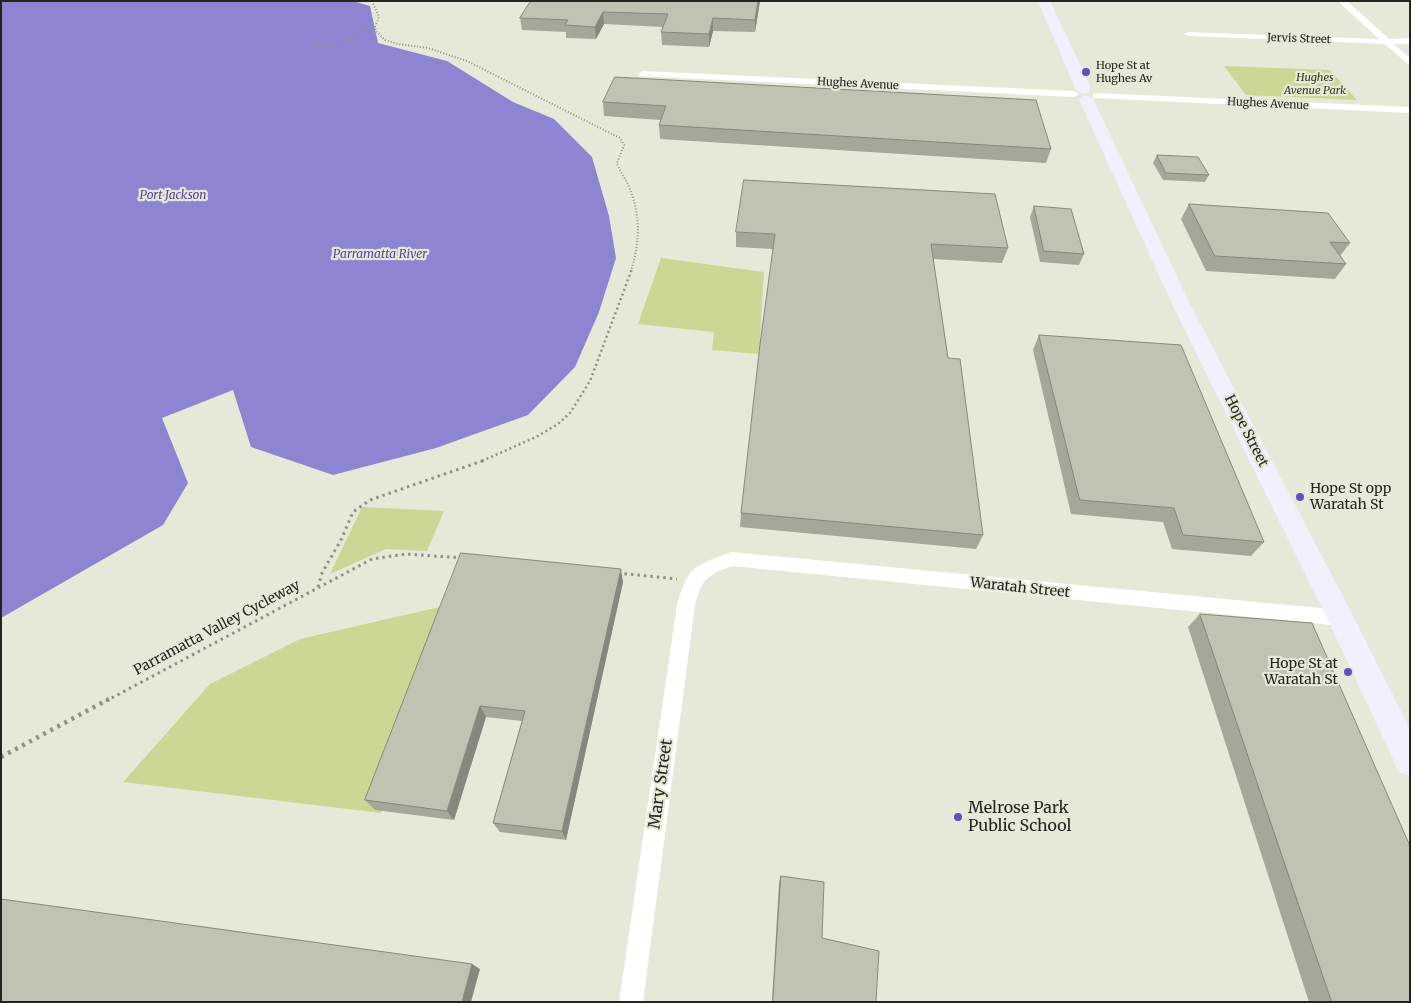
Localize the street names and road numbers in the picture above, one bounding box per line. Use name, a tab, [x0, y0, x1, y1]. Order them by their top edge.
street label: Jervis Street	[1267, 31, 1331, 47]
street label: Hughes Avenue	[817, 75, 899, 93]
street label: Hughes Avenue	[1227, 95, 1309, 113]
street label: Hope Street	[1221, 392, 1271, 470]
street label: Waratah Street	[969, 574, 1071, 602]
street label: Parramatta Valley Cycleway	[131, 577, 303, 679]
street label: Mary Street	[645, 738, 677, 830]

